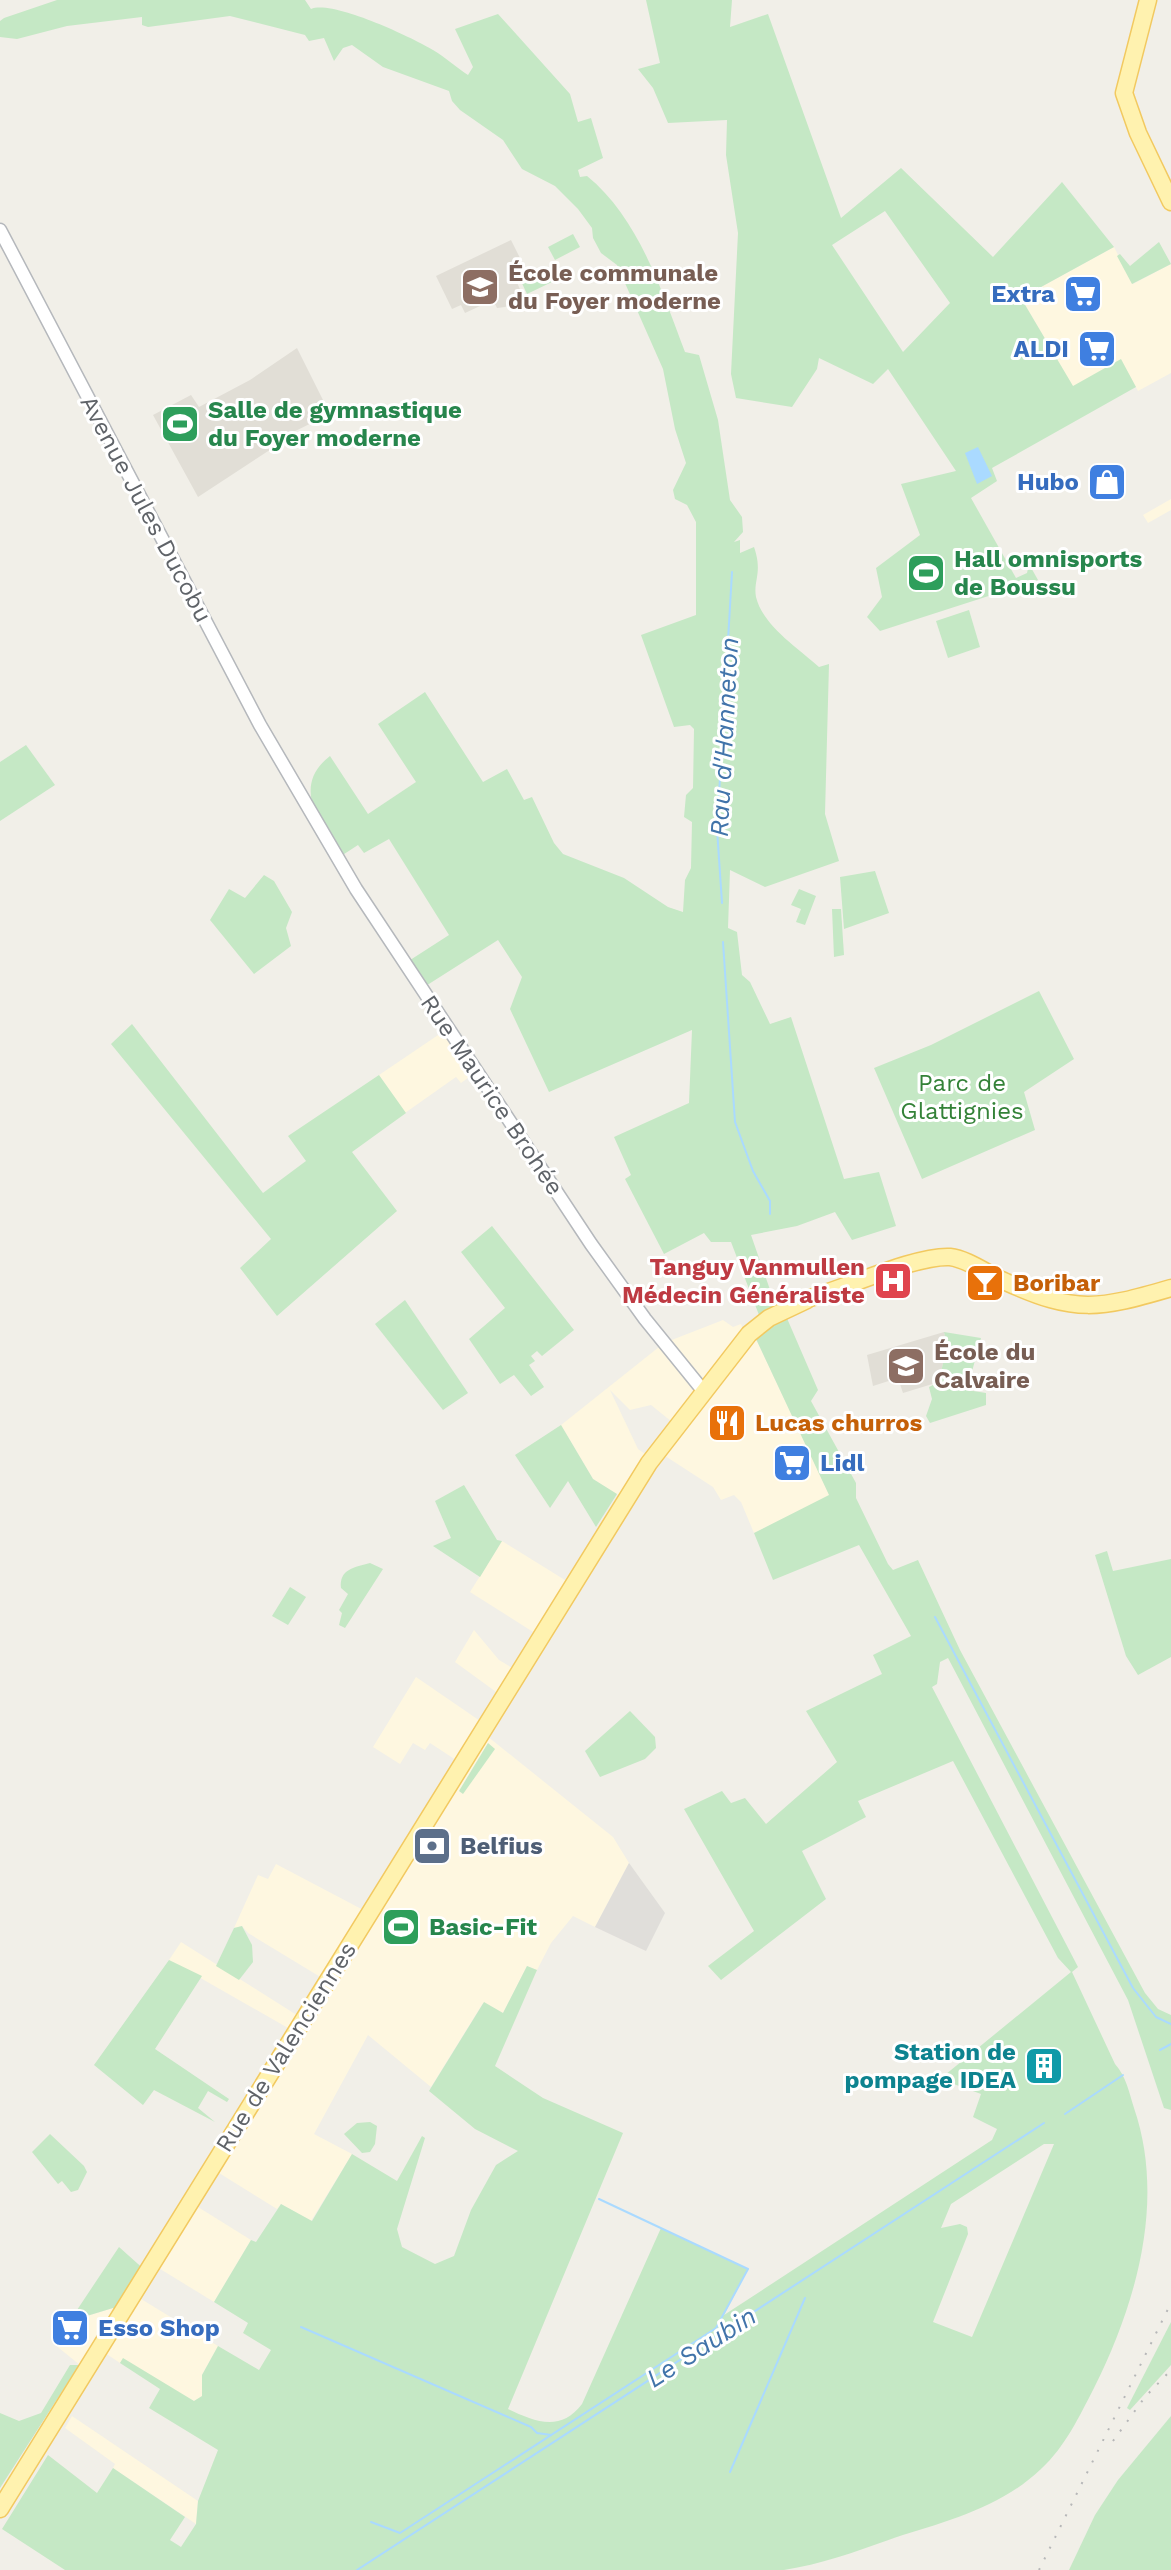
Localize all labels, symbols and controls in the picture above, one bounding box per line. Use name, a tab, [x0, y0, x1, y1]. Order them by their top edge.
place label: École communale du Foyer moderne	[508, 259, 721, 315]
school or university icon: École communale du Foyer moderne	[459, 266, 501, 308]
supermarket icon: Extra	[1062, 273, 1104, 315]
place label: Extra	[991, 280, 1055, 308]
supermarket icon: ALDI	[1076, 328, 1118, 370]
place label: ALDI	[1013, 335, 1069, 363]
street label: Avenue Jules Ducobu	[74, 391, 218, 627]
place label: Salle de gymnastique du Foyer moderne	[208, 396, 462, 452]
sports icon: Salle de gymnastique du Foyer moderne	[159, 403, 201, 445]
shop icon: Hubo	[1086, 461, 1128, 503]
place label: Hubo	[1017, 468, 1079, 496]
place label: Hall omnisports de Boussu	[954, 545, 1142, 601]
sports icon: Hall omnisports de Boussu	[905, 552, 947, 594]
water label: Rau d'Hanneton	[704, 636, 744, 838]
street label: Rue Maurice Brohée	[415, 990, 569, 1200]
park label: Parc de Glattignies	[900, 1069, 1024, 1125]
place label: Tanguy Vanmullen Médecin Généraliste	[622, 1253, 865, 1309]
hospital icon: Tanguy Vanmullen Médecin Généraliste	[872, 1260, 914, 1302]
bar icon: Boribar	[964, 1262, 1006, 1304]
place label: Boribar	[1013, 1269, 1101, 1297]
place label: École du Calvaire	[934, 1338, 1035, 1394]
school or university icon: École du Calvaire	[885, 1345, 927, 1387]
restaurant icon: Lucas churros	[706, 1402, 748, 1444]
place label: Lucas churros	[755, 1409, 923, 1437]
supermarket icon: Lidl	[771, 1442, 813, 1484]
place label: Lidl	[820, 1449, 864, 1477]
bank icon: Belfius	[411, 1825, 453, 1867]
place label: Belfius	[460, 1832, 543, 1860]
sports icon: Basic-Fit	[380, 1906, 422, 1948]
place label: Basic-Fit	[429, 1913, 538, 1941]
street label: Rue de Valenciennes	[210, 1937, 362, 2157]
place label: Station de pompage IDEA	[845, 2038, 1017, 2094]
building icon: Station de pompage IDEA	[1023, 2045, 1065, 2087]
water label: Le Saubin	[640, 2300, 762, 2394]
supermarket icon: Esso Shop	[49, 2307, 91, 2349]
place label: Esso Shop	[98, 2314, 220, 2342]

